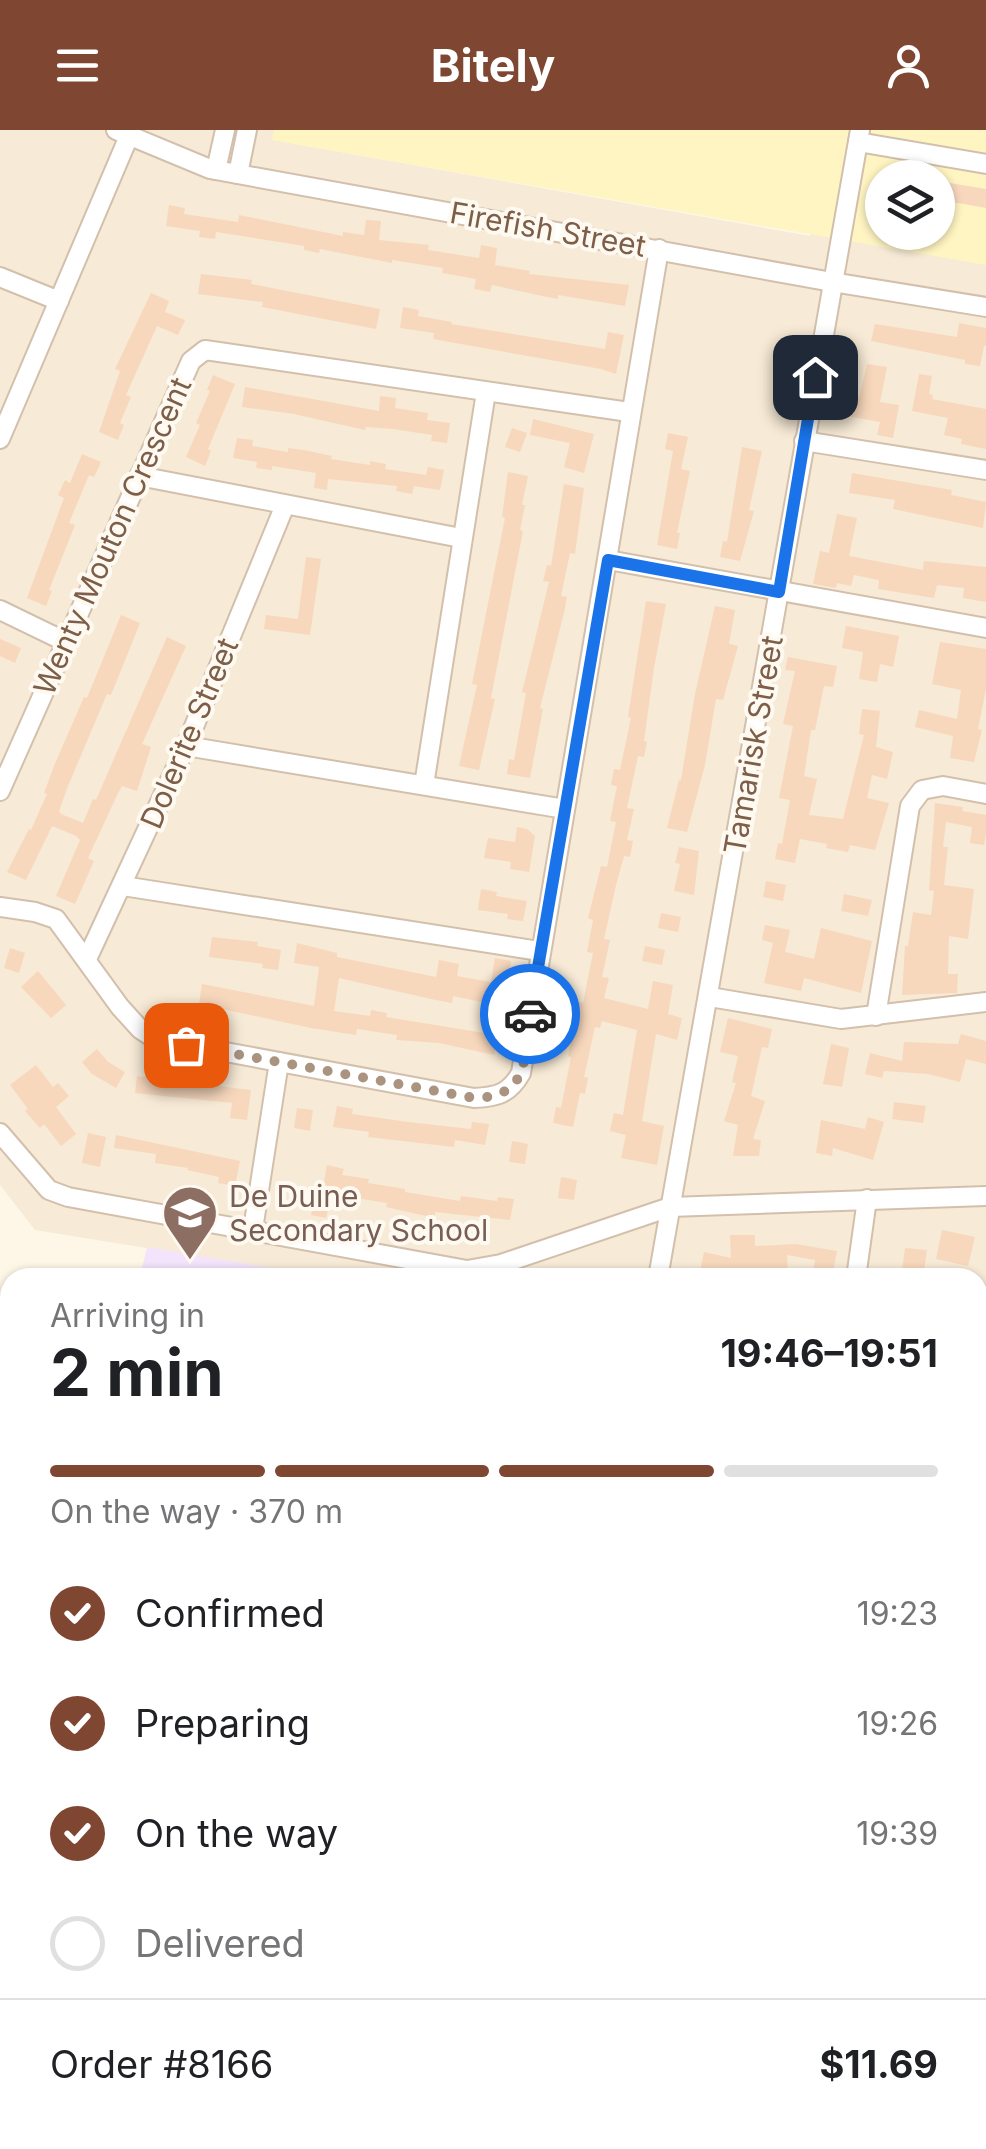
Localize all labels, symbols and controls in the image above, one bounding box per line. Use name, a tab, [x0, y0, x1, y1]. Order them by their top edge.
icon: menu	[50, 38, 105, 93]
text: Bitely	[431, 38, 555, 93]
icon: person	[881, 38, 936, 93]
map controls	[865, 160, 955, 250]
button: layers	[865, 160, 955, 250]
street label: Firefish Street	[447, 194, 649, 264]
pin	[773, 335, 858, 420]
icon: home	[788, 350, 843, 405]
street label: Wenty Mouton Crescent	[26, 372, 198, 700]
street label: Dolerite Street	[133, 632, 245, 834]
street label: Tamarisk Street	[716, 633, 790, 857]
courier	[480, 964, 580, 1064]
icon: car	[503, 987, 558, 1042]
pin	[144, 1003, 229, 1088]
icon: bag	[159, 1018, 214, 1073]
place label: De Duine Secondary School	[229, 1178, 488, 1248]
school or university icon: De Duine Secondary School	[160, 1183, 220, 1262]
text: Arriving in	[50, 1296, 205, 1335]
text: 19:46–19:51	[720, 1330, 938, 1376]
text: 2 min	[50, 1333, 224, 1412]
text: On the way · 370 m	[50, 1492, 343, 1531]
icon: check	[50, 1586, 105, 1641]
text: Confirmed	[135, 1590, 325, 1636]
text: 19:23	[857, 1594, 938, 1633]
icon: check	[50, 1696, 105, 1751]
text: Preparing	[135, 1700, 310, 1746]
text: 19:26	[857, 1704, 938, 1743]
icon: check	[50, 1806, 105, 1861]
text: On the way	[135, 1810, 338, 1856]
text: 19:39	[856, 1814, 938, 1853]
text: Delivered	[135, 1920, 305, 1966]
text: Order #8166	[50, 2041, 273, 2087]
text: $11.69	[819, 2041, 938, 2087]

